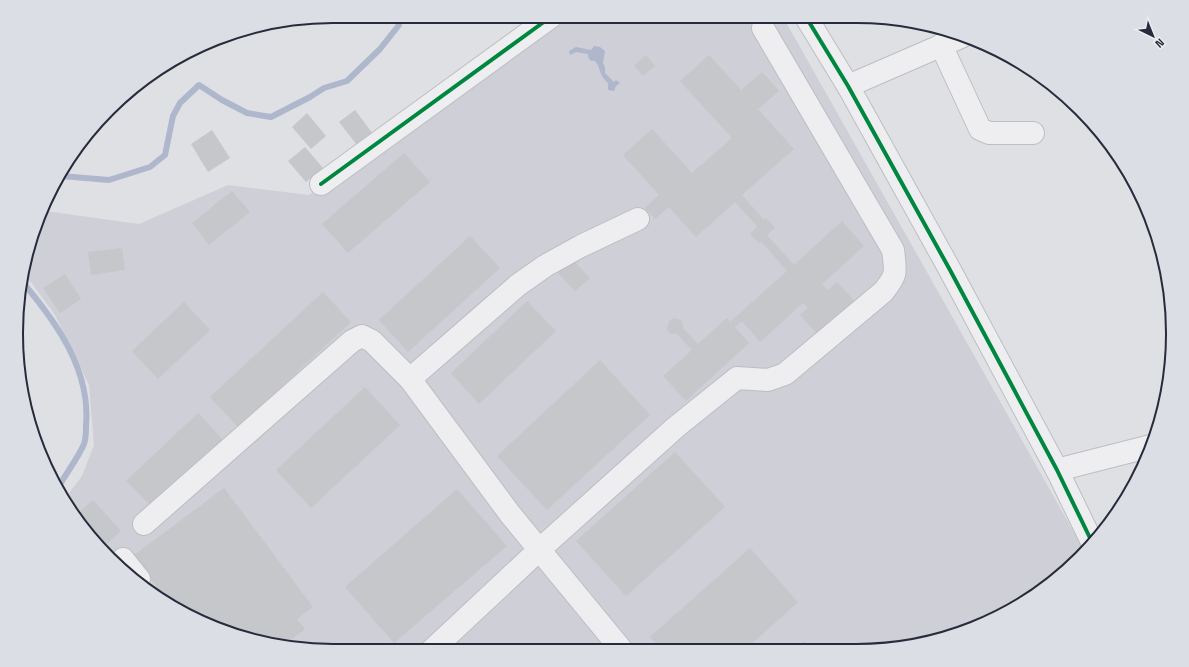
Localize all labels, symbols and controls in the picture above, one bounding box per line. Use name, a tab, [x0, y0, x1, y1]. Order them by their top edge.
north arrow	[1133, 16, 1173, 56]
text: N	[1152, 36, 1167, 51]

